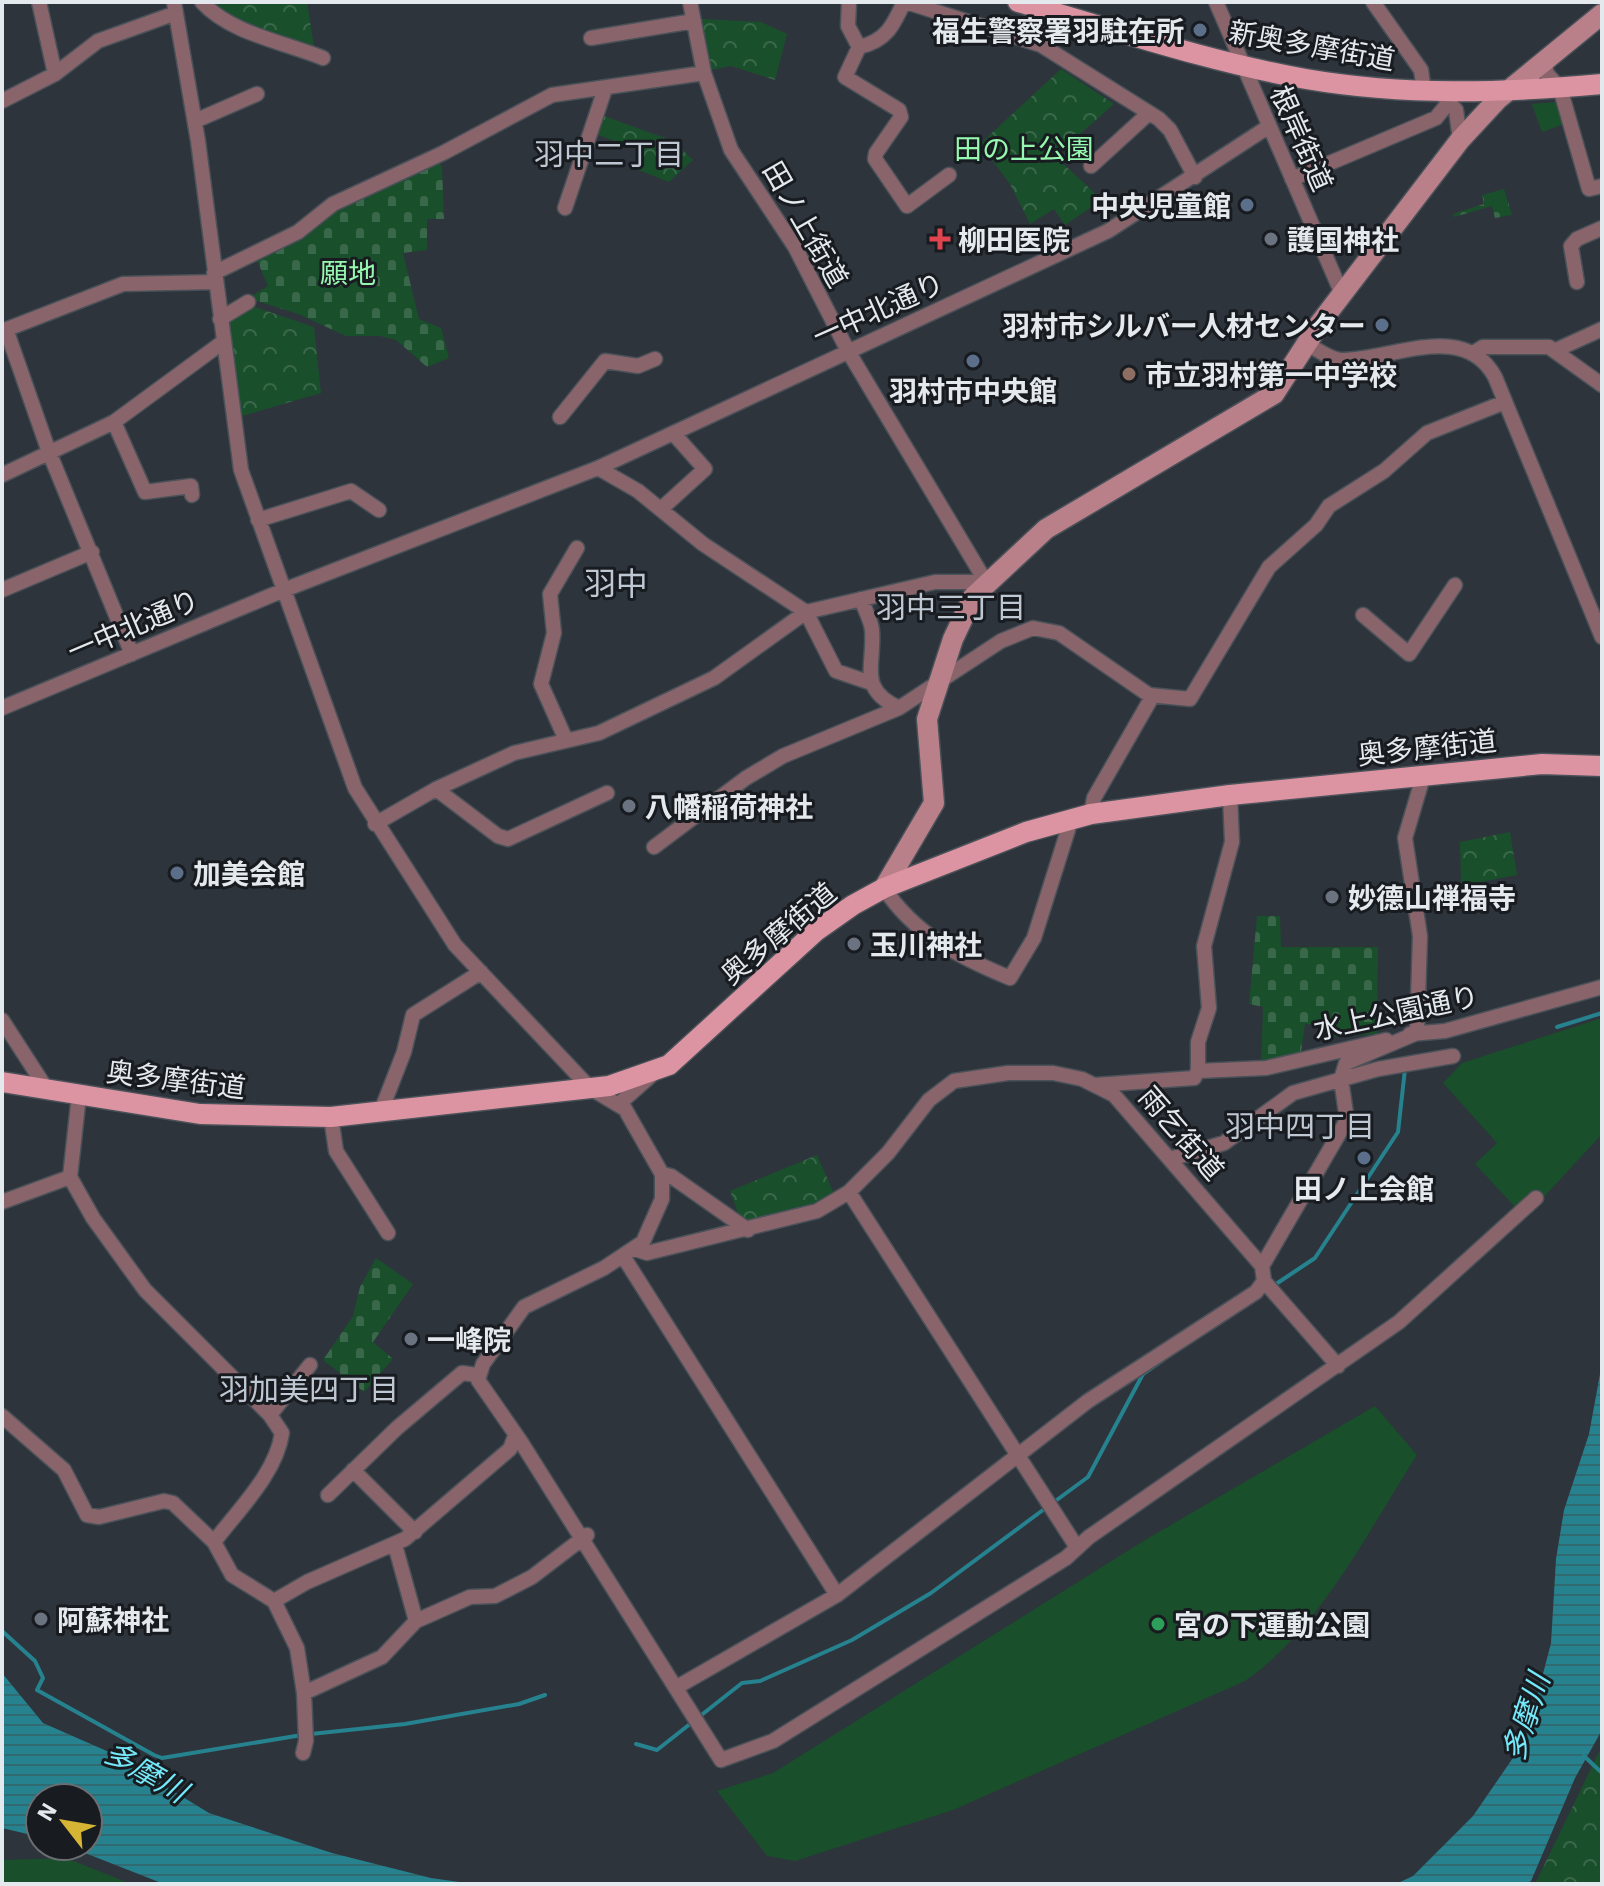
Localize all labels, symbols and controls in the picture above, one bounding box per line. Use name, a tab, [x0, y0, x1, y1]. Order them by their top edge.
place label: 福生警察署羽駐在所	[932, 12, 1184, 49]
street label: 新奥多摩街道	[1226, 12, 1398, 78]
marker: 福生警察署羽駐在所	[1191, 21, 1209, 39]
street label: 根岸街道	[1262, 79, 1342, 197]
park label: 田の上公園	[954, 130, 1094, 167]
district label: 羽中二丁目	[534, 134, 684, 173]
street label: 田ノ上街道	[755, 154, 857, 294]
place label: 中央児童館	[1091, 187, 1231, 224]
marker: 中央児童館	[1238, 196, 1256, 214]
place label: 柳田医院	[958, 221, 1070, 258]
place label: 護国神社	[1287, 221, 1399, 258]
marker: 柳田医院	[929, 228, 951, 250]
marker: 護国神社	[1262, 230, 1280, 248]
park label: 願地	[320, 254, 376, 291]
street label: 一中北通り	[807, 264, 949, 354]
place label: 羽村市シルバー人材センター	[1002, 307, 1366, 344]
marker: 羽村市シルバー人材センター	[1373, 316, 1391, 334]
marker: 羽村市中央館	[964, 352, 982, 370]
place label: 市立羽村第一中学校	[1145, 356, 1397, 393]
marker: 市立羽村第一中学校	[1120, 365, 1138, 383]
place label: 羽村市中央館	[889, 372, 1057, 409]
district label: 羽中	[584, 562, 648, 604]
street label: 一中北通り	[61, 581, 205, 669]
district label: 羽中三丁目	[876, 587, 1026, 626]
street label: 奥多摩街道	[1355, 721, 1499, 773]
place label: 八幡稲荷神社	[645, 788, 813, 825]
marker: 八幡稲荷神社	[620, 797, 638, 815]
place label: 加美会館	[193, 855, 305, 892]
marker: 加美会館	[168, 864, 186, 882]
street label: 奥多摩街道	[712, 874, 844, 992]
place label: 妙德山禅福寺	[1348, 879, 1516, 916]
marker: 妙德山禅福寺	[1323, 888, 1341, 906]
place label: 玉川神社	[870, 926, 982, 963]
marker: 玉川神社	[845, 935, 863, 953]
street label: 水上公園通り	[1310, 976, 1482, 1048]
street label: 奥多摩街道	[104, 1052, 248, 1106]
street label: 雨乞街道	[1131, 1079, 1233, 1187]
district label: 羽中四丁目	[1225, 1106, 1375, 1145]
marker: 田ノ上会館	[1355, 1149, 1373, 1167]
place label: 田ノ上会館	[1294, 1170, 1434, 1207]
place label: 一峰院	[427, 1321, 511, 1358]
marker: 一峰院	[402, 1330, 420, 1348]
district label: 羽加美四丁目	[219, 1369, 399, 1408]
place label: 阿蘇神社	[57, 1601, 169, 1638]
place label: 宮の下運動公園	[1174, 1606, 1370, 1643]
marker: 阿蘇神社	[32, 1610, 50, 1628]
marker: 宮の下運動公園	[1149, 1615, 1167, 1633]
water label: 多摩川	[1493, 1665, 1558, 1766]
water label: 多摩川	[97, 1732, 197, 1812]
north arrow	[24, 1782, 104, 1862]
text: N	[30, 1797, 63, 1826]

